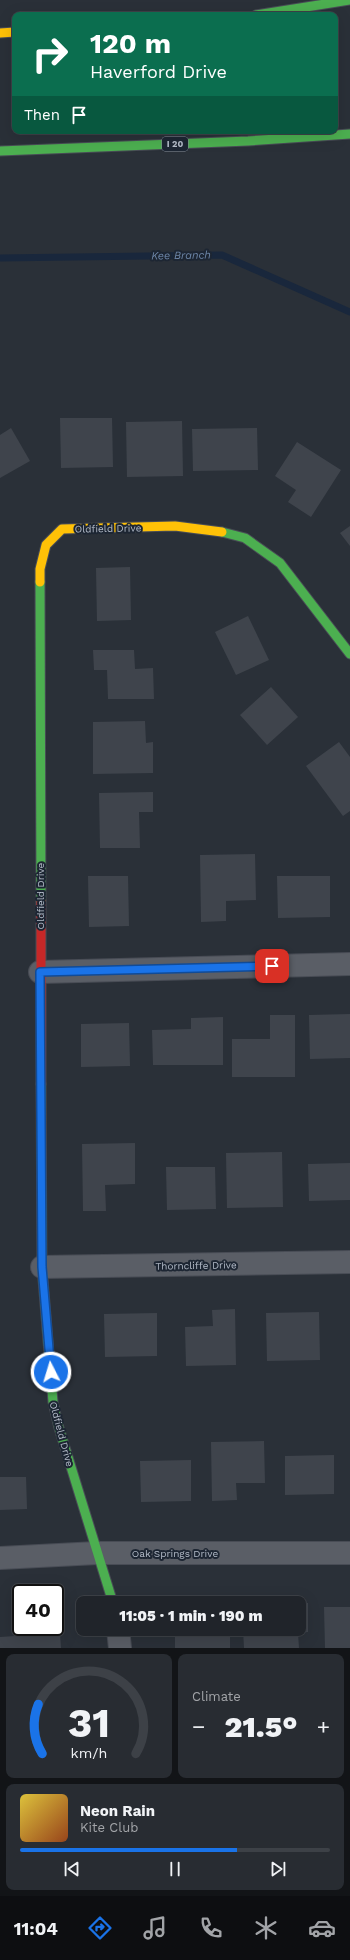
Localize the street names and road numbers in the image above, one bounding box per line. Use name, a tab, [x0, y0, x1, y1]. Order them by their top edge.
road number: I 20	[162, 137, 188, 151]
street label: Oldfield Drive	[75, 522, 142, 535]
street label: Oldfield Drive	[35, 862, 46, 929]
street label: Thorncliffe Drive	[155, 1259, 237, 1272]
street label: Oldfield Drive	[48, 1400, 76, 1468]
street label: Oak Springs Drive	[132, 1548, 218, 1559]

